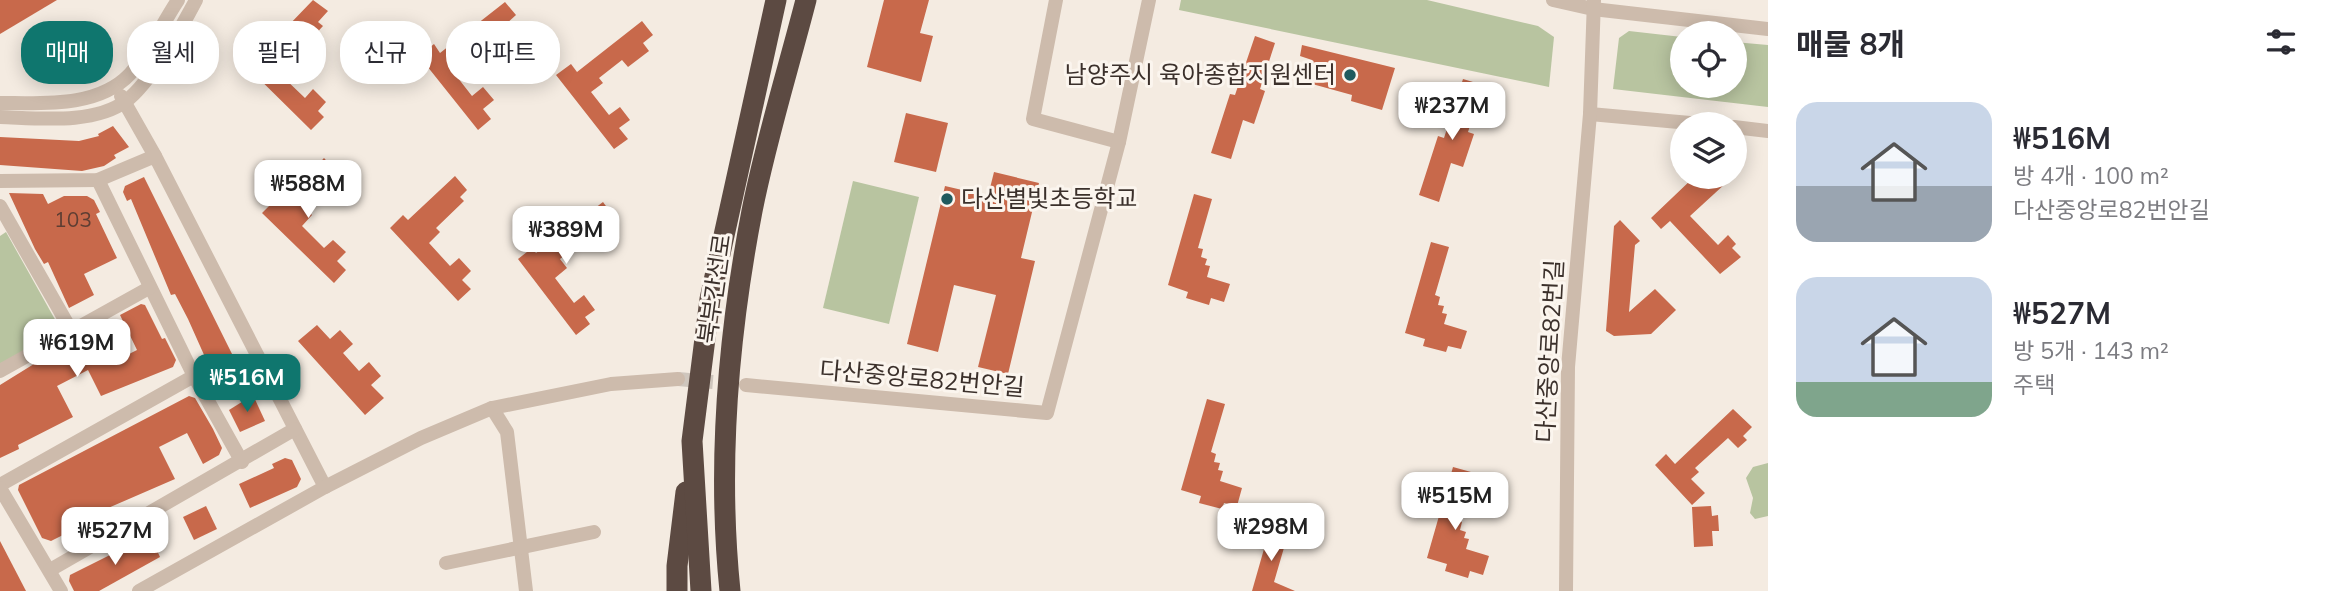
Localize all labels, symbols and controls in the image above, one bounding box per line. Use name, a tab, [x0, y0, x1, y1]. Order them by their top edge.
chip: 매매	[21, 21, 113, 84]
chip: 월세	[127, 21, 219, 84]
chip: 필터	[233, 21, 326, 84]
chip: 신규	[340, 21, 432, 84]
chip: 아파트	[446, 21, 560, 84]
map controls	[1670, 21, 1747, 189]
button: locate	[1670, 21, 1747, 98]
icon: filters	[2262, 23, 2300, 61]
text: 매물 8개	[1796, 25, 1905, 63]
place label: 남양주시 육아종합지원센터	[1065, 59, 1336, 89]
marker: 남양주시 육아종합지원센터	[1342, 67, 1358, 83]
pin: ₩237M	[1403, 82, 1501, 142]
text: ₩237M	[1414, 90, 1490, 119]
button: layers	[1670, 112, 1747, 189]
text: ₩516M	[2013, 119, 2111, 157]
icon: home	[1852, 130, 1936, 214]
pin: ₩588M	[259, 160, 357, 220]
text: 방 4개 · 100 m²	[2013, 161, 2169, 190]
text: ₩588M	[270, 168, 346, 197]
place label: 다산별빛초등학교	[961, 183, 1138, 213]
marker: 다산별빛초등학교	[939, 191, 955, 207]
text: 다산중앙로82번안길	[2013, 195, 2210, 224]
house number: 103	[54, 206, 92, 232]
pin: ₩389M	[517, 206, 615, 266]
text: ₩389M	[528, 214, 604, 243]
street label: 북부간선로	[691, 232, 737, 346]
street label: 다산중앙로82번길	[1529, 259, 1569, 443]
text: ₩527M	[2013, 294, 2111, 332]
icon: home	[1852, 305, 1936, 389]
pin: ₩619M	[28, 320, 126, 379]
text: ₩619M	[39, 327, 115, 356]
text: 방 5개 · 143 m²	[2013, 336, 2169, 365]
pin: ₩516M	[198, 354, 296, 414]
street label: 다산중앙로82번안길	[818, 354, 1026, 402]
text: ₩516M	[209, 362, 285, 391]
text: 주택	[2013, 370, 2055, 399]
pin: ₩515M	[1406, 472, 1504, 532]
text: ₩515M	[1417, 480, 1493, 509]
pin: ₩298M	[1222, 504, 1320, 563]
pin: ₩527M	[66, 508, 164, 567]
text: ₩298M	[1233, 511, 1309, 540]
text: ₩527M	[77, 515, 153, 544]

